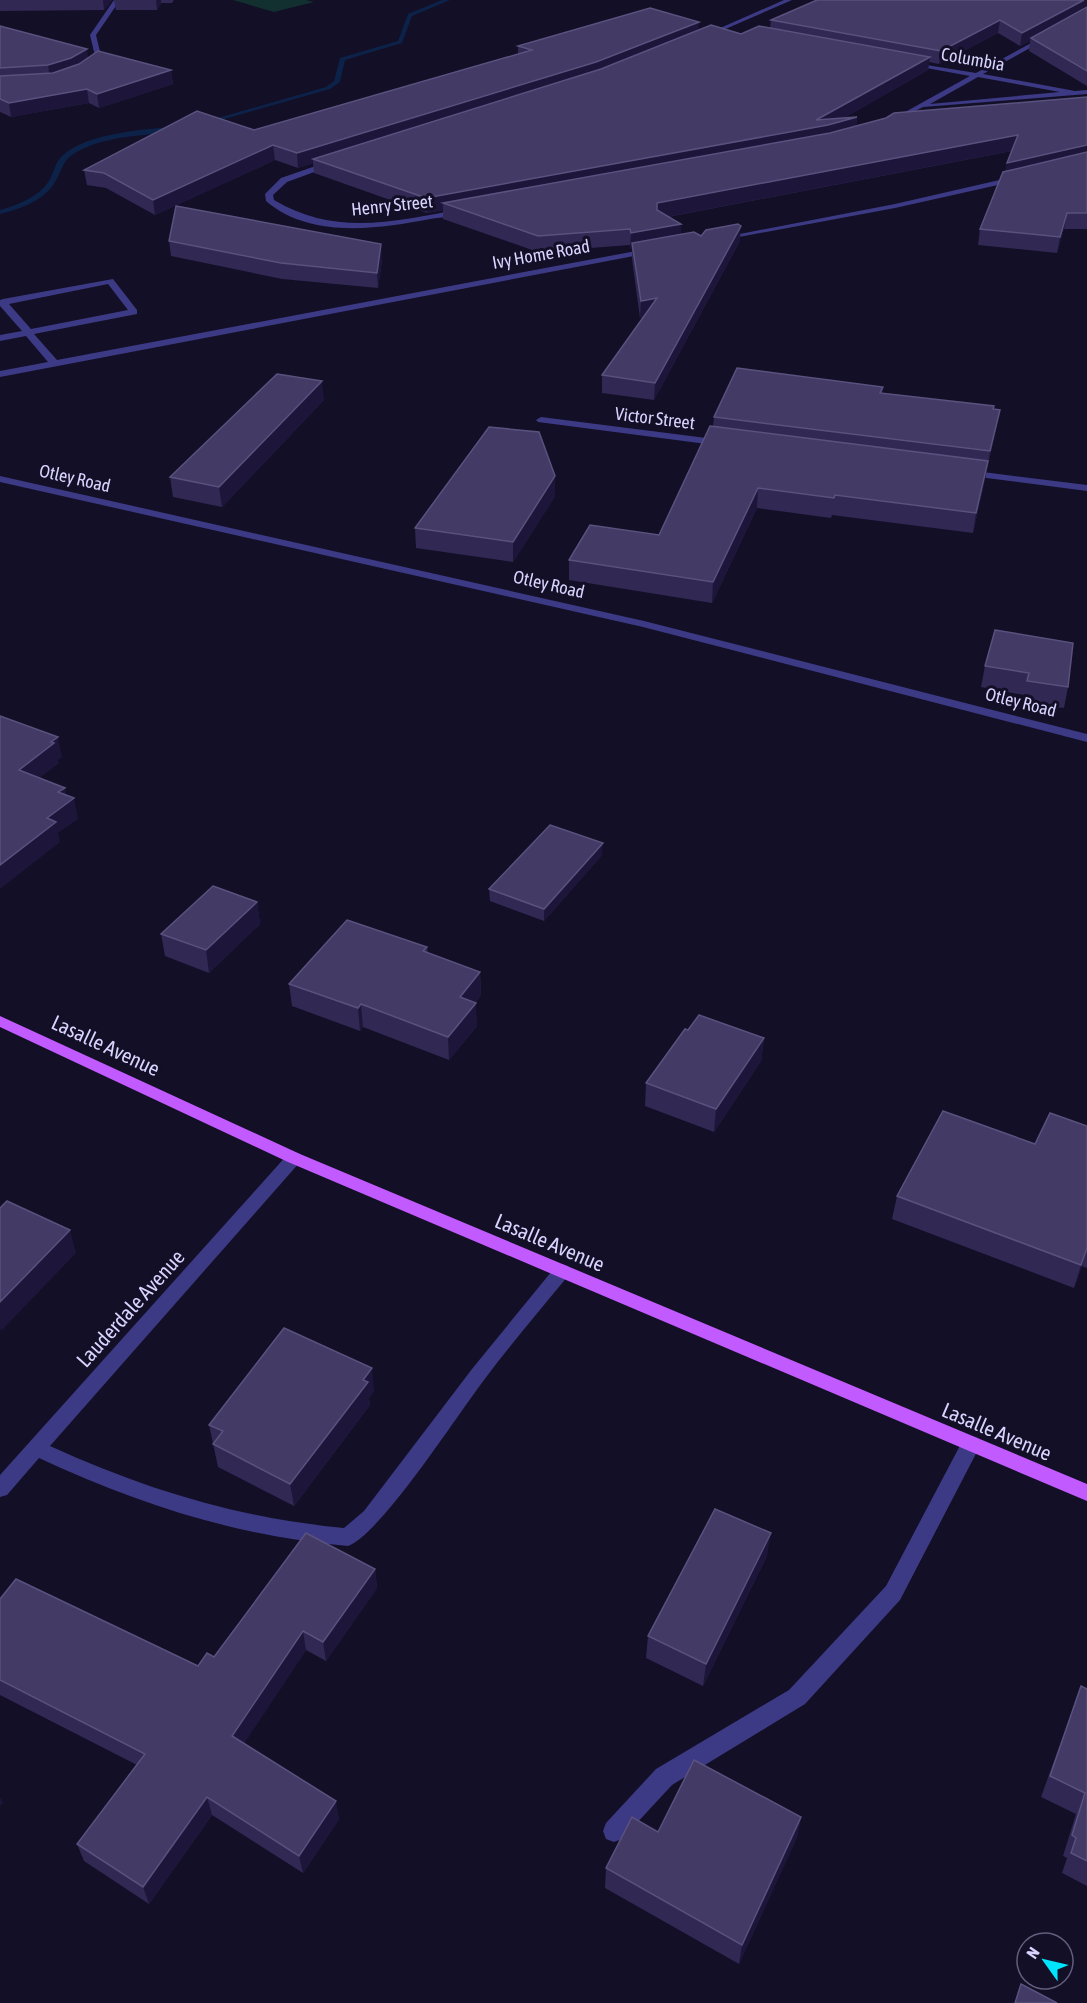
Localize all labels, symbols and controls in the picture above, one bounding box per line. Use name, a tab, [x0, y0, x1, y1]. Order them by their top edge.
street label: Columbia	[940, 43, 1006, 75]
street label: Henry Street	[350, 190, 434, 220]
street label: Ivy Home Road	[491, 235, 591, 273]
street label: Victor Street	[614, 403, 696, 433]
street label: Otley Road	[37, 460, 113, 496]
street label: Otley Road	[511, 566, 587, 602]
street label: Otley Road	[983, 683, 1059, 721]
street label: Lasalle Avenue	[48, 1010, 164, 1080]
street label: Lasalle Avenue	[492, 1208, 608, 1276]
street label: Lauderdale Avenue	[71, 1244, 189, 1372]
street label: Lasalle Avenue	[939, 1397, 1055, 1465]
north arrow	[1015, 1931, 1075, 1991]
text: N	[1022, 1944, 1043, 1962]

